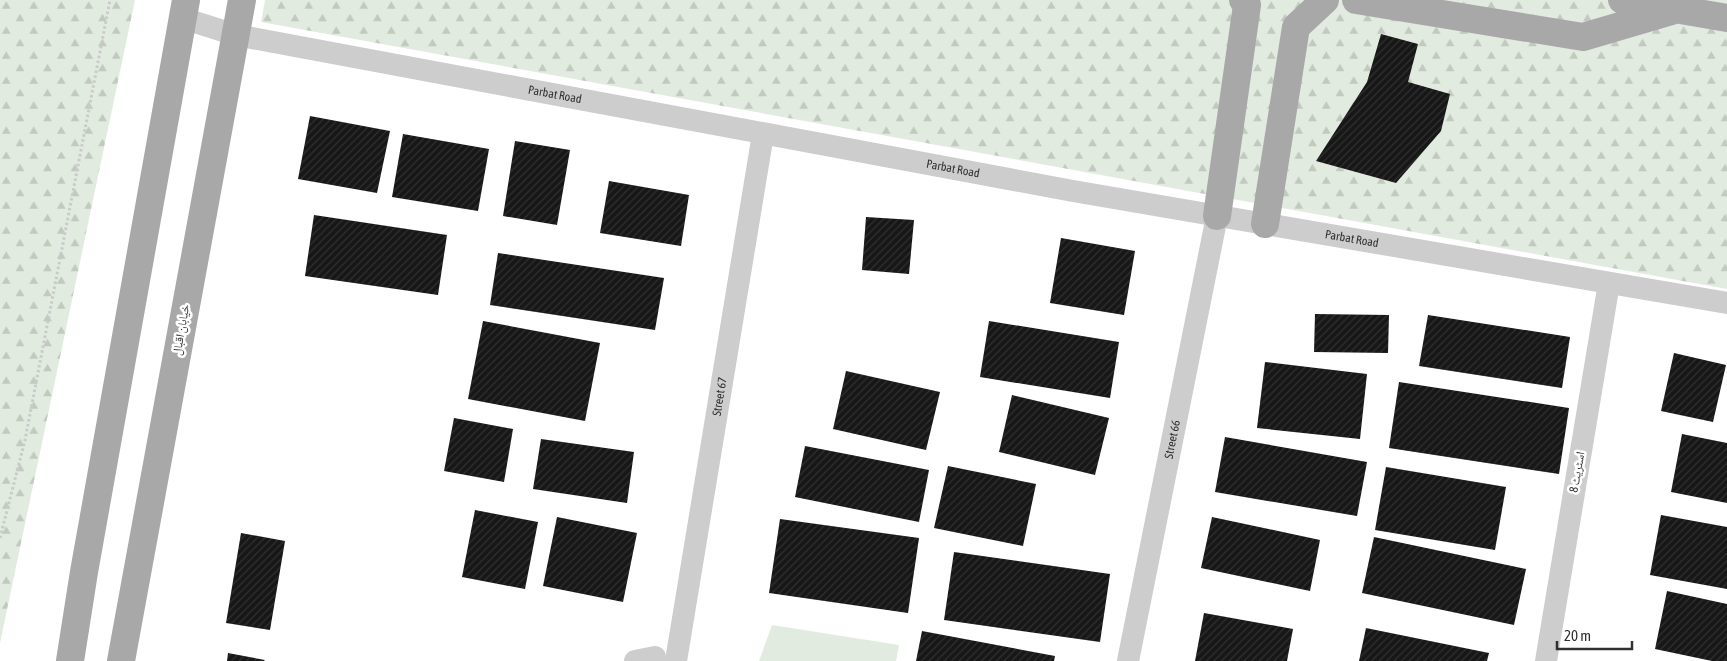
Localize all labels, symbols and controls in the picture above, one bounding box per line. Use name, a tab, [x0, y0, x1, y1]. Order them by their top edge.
street label: Parbat Road	[527, 83, 583, 106]
street label: Parbat Road	[925, 157, 981, 180]
street label: Parbat Road	[1324, 227, 1380, 250]
street label: خیابان اقبال	[170, 303, 193, 357]
street label: Street 67	[710, 376, 730, 417]
street label: Street 66	[1162, 418, 1183, 460]
street label: اسٹریٹ 8	[1567, 450, 1588, 494]
scale bar	[1557, 618, 1632, 650]
text: 20 m	[1564, 627, 1591, 644]

